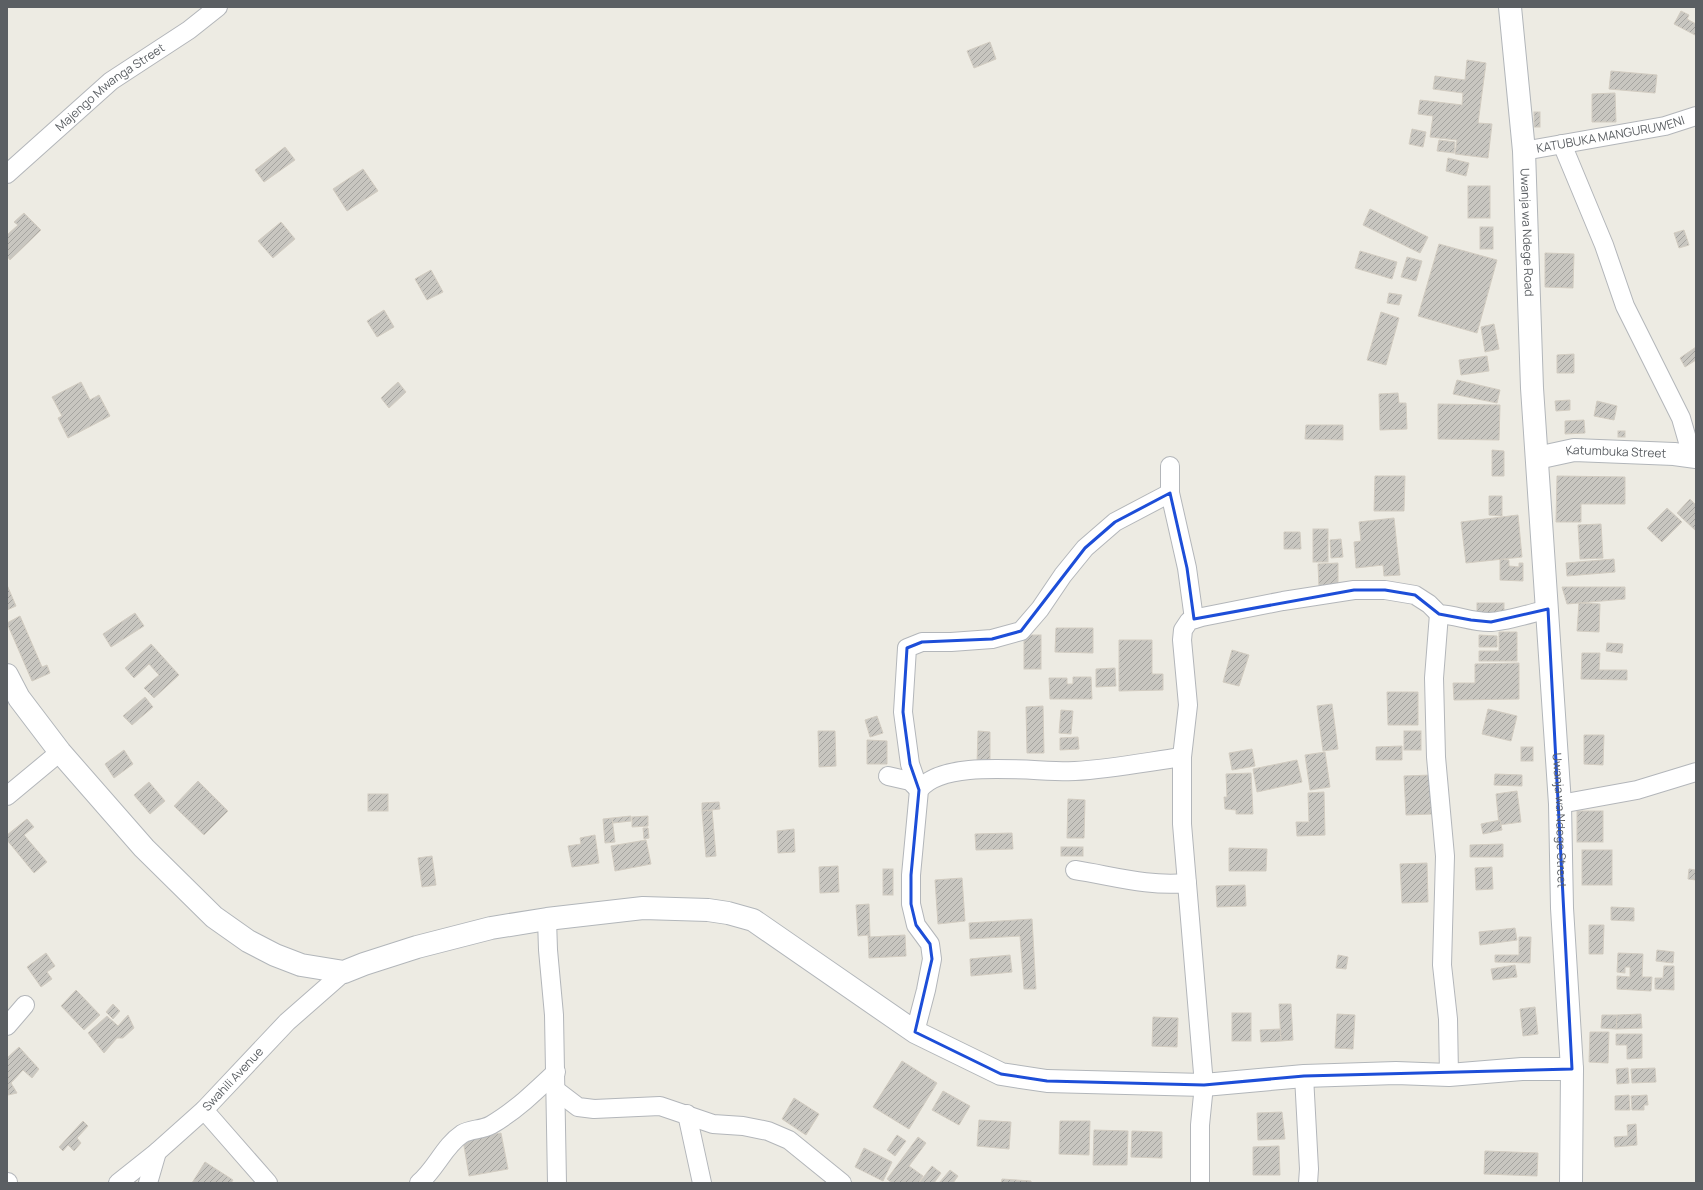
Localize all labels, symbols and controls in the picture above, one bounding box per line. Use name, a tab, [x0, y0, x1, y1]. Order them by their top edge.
street label: Majengo Mwanga Street	[51, 39, 168, 135]
street label: KATUBUKA MANGURUWENI	[1535, 111, 1687, 157]
street label: Uwanja wa Ndege Road	[1517, 168, 1538, 297]
street label: Katumbuka Street	[1564, 441, 1667, 462]
street label: Uwanja wa Ndege Street	[1549, 752, 1571, 888]
street label: Swahili Avenue	[198, 1043, 267, 1115]

